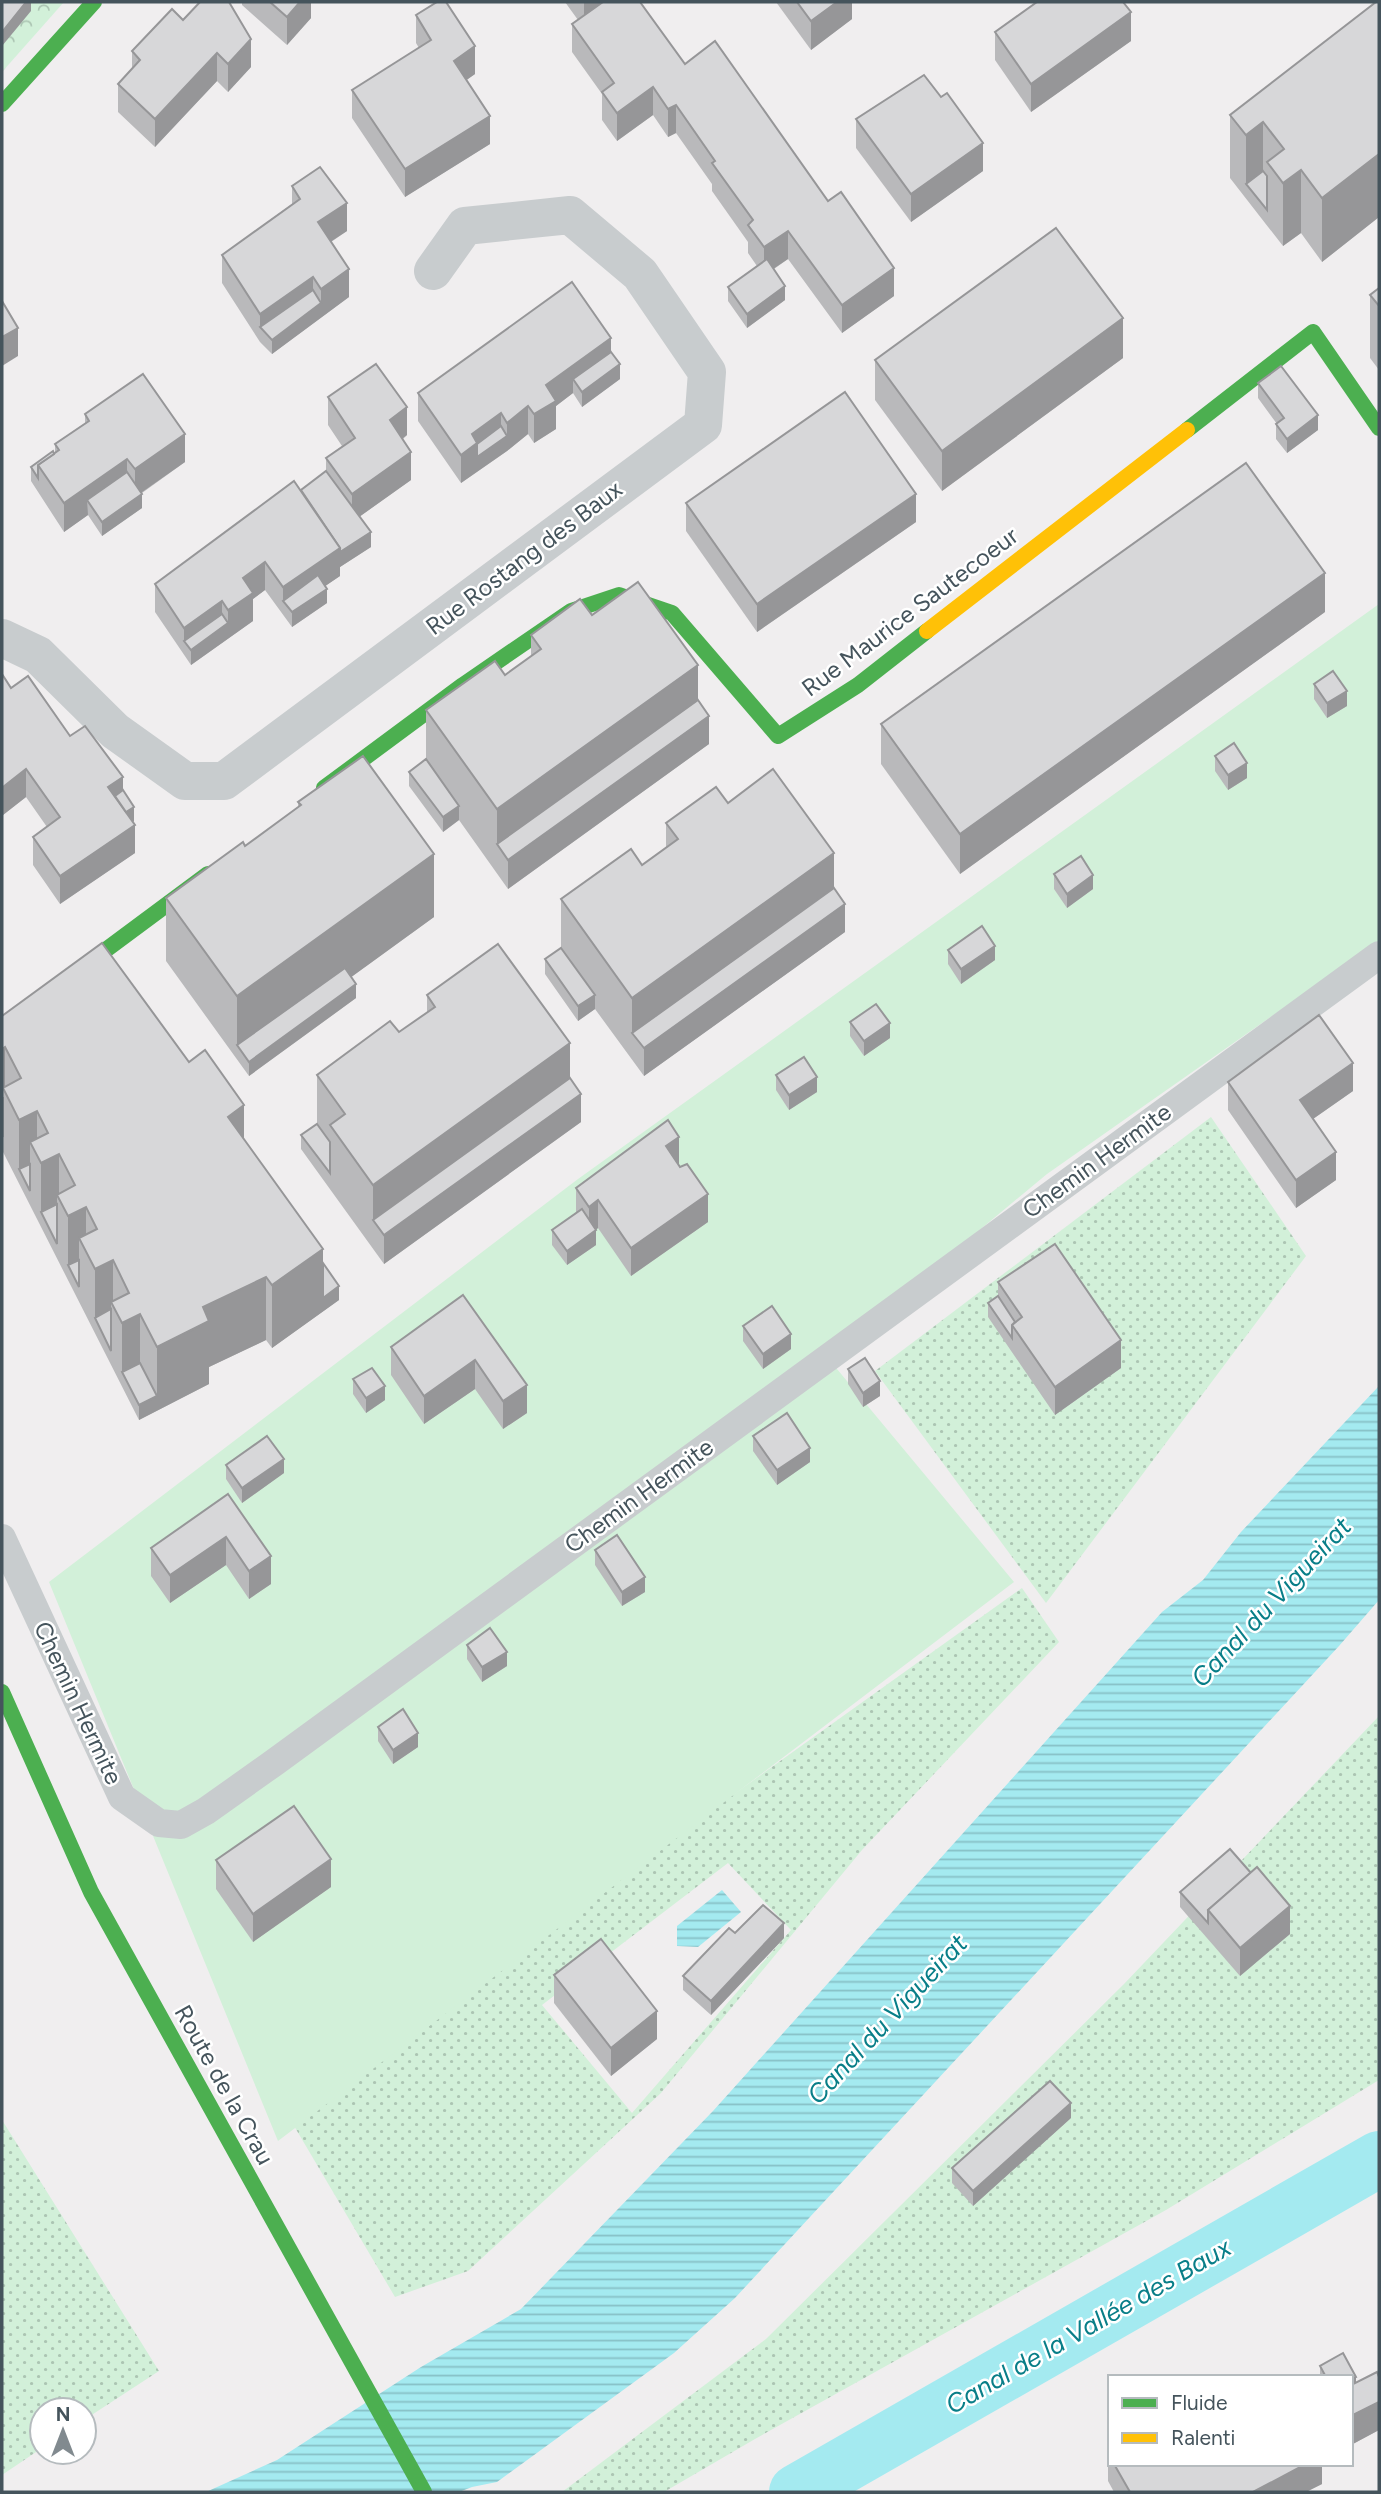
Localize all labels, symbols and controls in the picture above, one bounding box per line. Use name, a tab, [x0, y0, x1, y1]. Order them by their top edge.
street label: Rue Rostang des Baux	[420, 474, 628, 641]
street label: Rue Maurice Sautecoeur	[796, 521, 1023, 702]
street label: Chemin Hermite	[1017, 1097, 1177, 1224]
street label: Chemin Hermite	[559, 1432, 719, 1559]
water label: Canal du Vigueirat	[1184, 1510, 1359, 1694]
street label: Chemin Hermite	[28, 1617, 129, 1789]
water label: Canal du Vigueirat	[800, 1927, 975, 2111]
street label: Route de la Crau	[169, 2000, 280, 2170]
water label: Canal de la Vallée des Baux	[940, 2231, 1237, 2421]
legend	[1108, 2375, 1353, 2466]
text: Fluide	[1171, 2390, 1227, 2415]
north arrow	[28, 2396, 98, 2466]
text: N	[56, 2403, 70, 2426]
text: Ralenti	[1171, 2425, 1235, 2450]

